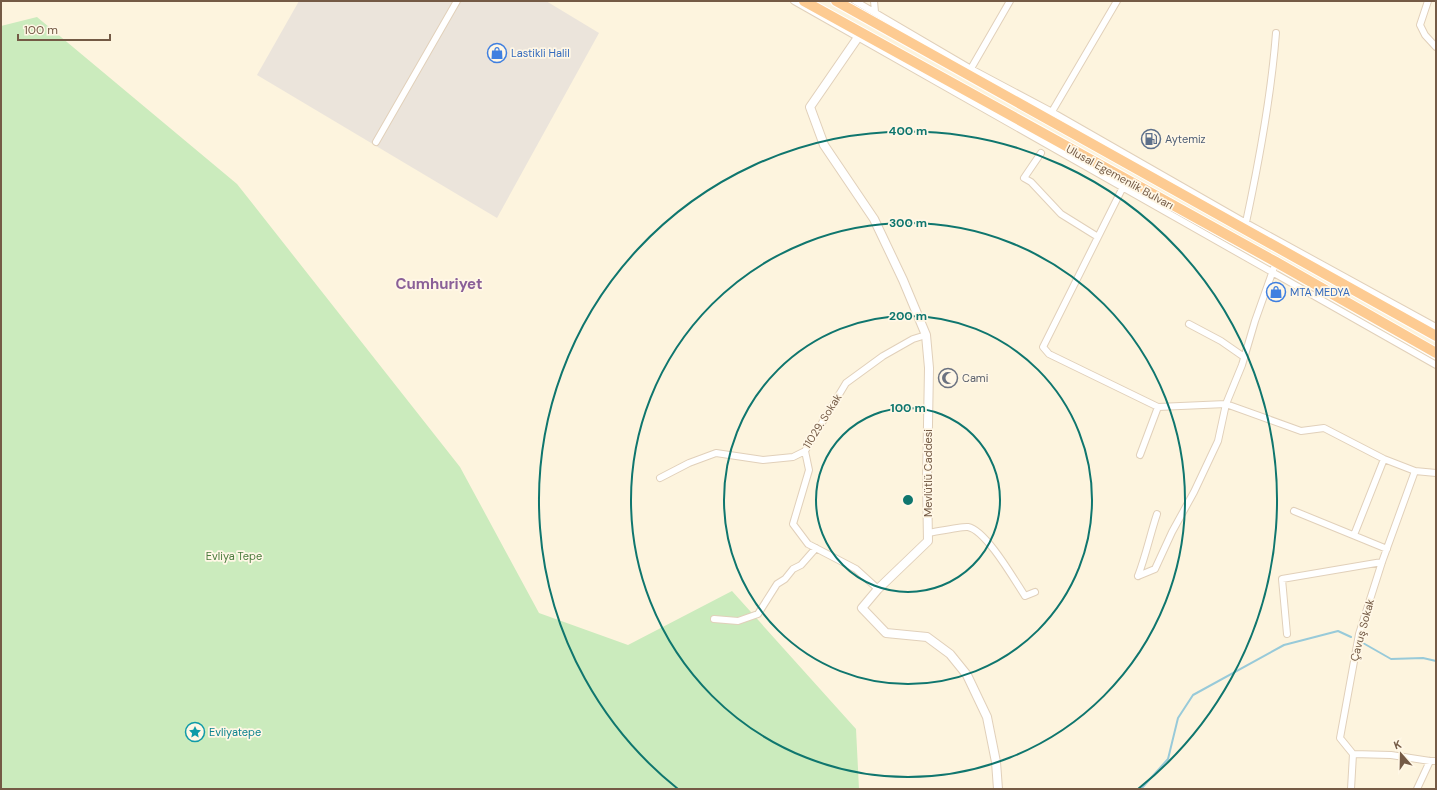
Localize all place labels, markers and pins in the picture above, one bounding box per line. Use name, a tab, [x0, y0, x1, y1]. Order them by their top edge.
shop icon: Lastikli Halil	[486, 42, 508, 64]
place label: Lastikli Halil	[511, 46, 570, 60]
fuel station icon: Aytemiz	[1140, 128, 1162, 150]
place label: Aytemiz	[1165, 132, 1206, 146]
shop icon: MTA MEDYA	[1265, 281, 1287, 303]
place label: MTA MEDYA	[1290, 285, 1350, 299]
mosque icon: Cami	[937, 367, 959, 389]
place label: Cami	[962, 371, 988, 385]
centre of rings	[901, 493, 915, 507]
place icon: Evliyatepe	[184, 721, 206, 743]
place label: Evliyatepe	[209, 725, 261, 739]

